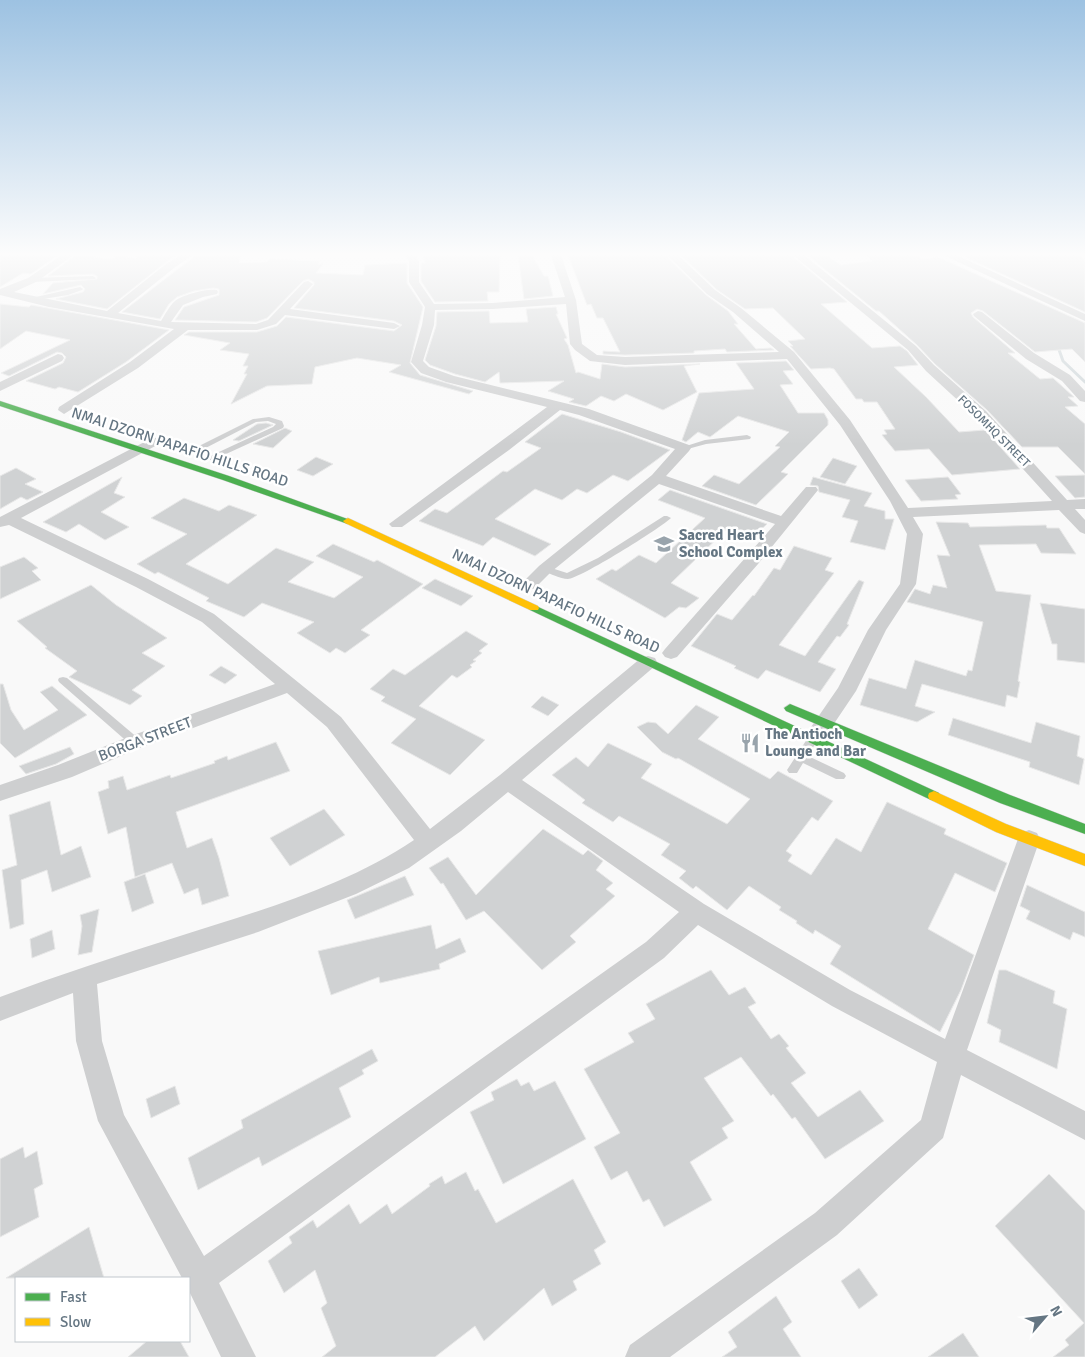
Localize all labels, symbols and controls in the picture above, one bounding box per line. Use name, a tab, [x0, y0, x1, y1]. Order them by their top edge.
street label: FOSOMHQ STREET	[954, 392, 1033, 471]
street label: NMAI DZORN PAPAFIO HILLS ROAD	[69, 403, 291, 491]
place label: Sacred Heart School Complex	[679, 526, 783, 561]
school or university icon: Sacred Heart School Complex	[653, 533, 675, 555]
street label: NMAI DZORN PAPAFIO HILLS ROAD	[449, 545, 663, 657]
street label: BORGA STREET	[96, 713, 195, 765]
place label: The Antioch Lounge and Bar	[765, 725, 866, 760]
restaurant icon: The Antioch Lounge and Bar	[739, 732, 761, 754]
legend	[15, 1277, 190, 1342]
text: Fast	[60, 1288, 87, 1306]
north arrow	[1020, 1292, 1070, 1342]
text: N	[1046, 1303, 1066, 1319]
text: Slow	[60, 1313, 91, 1331]

